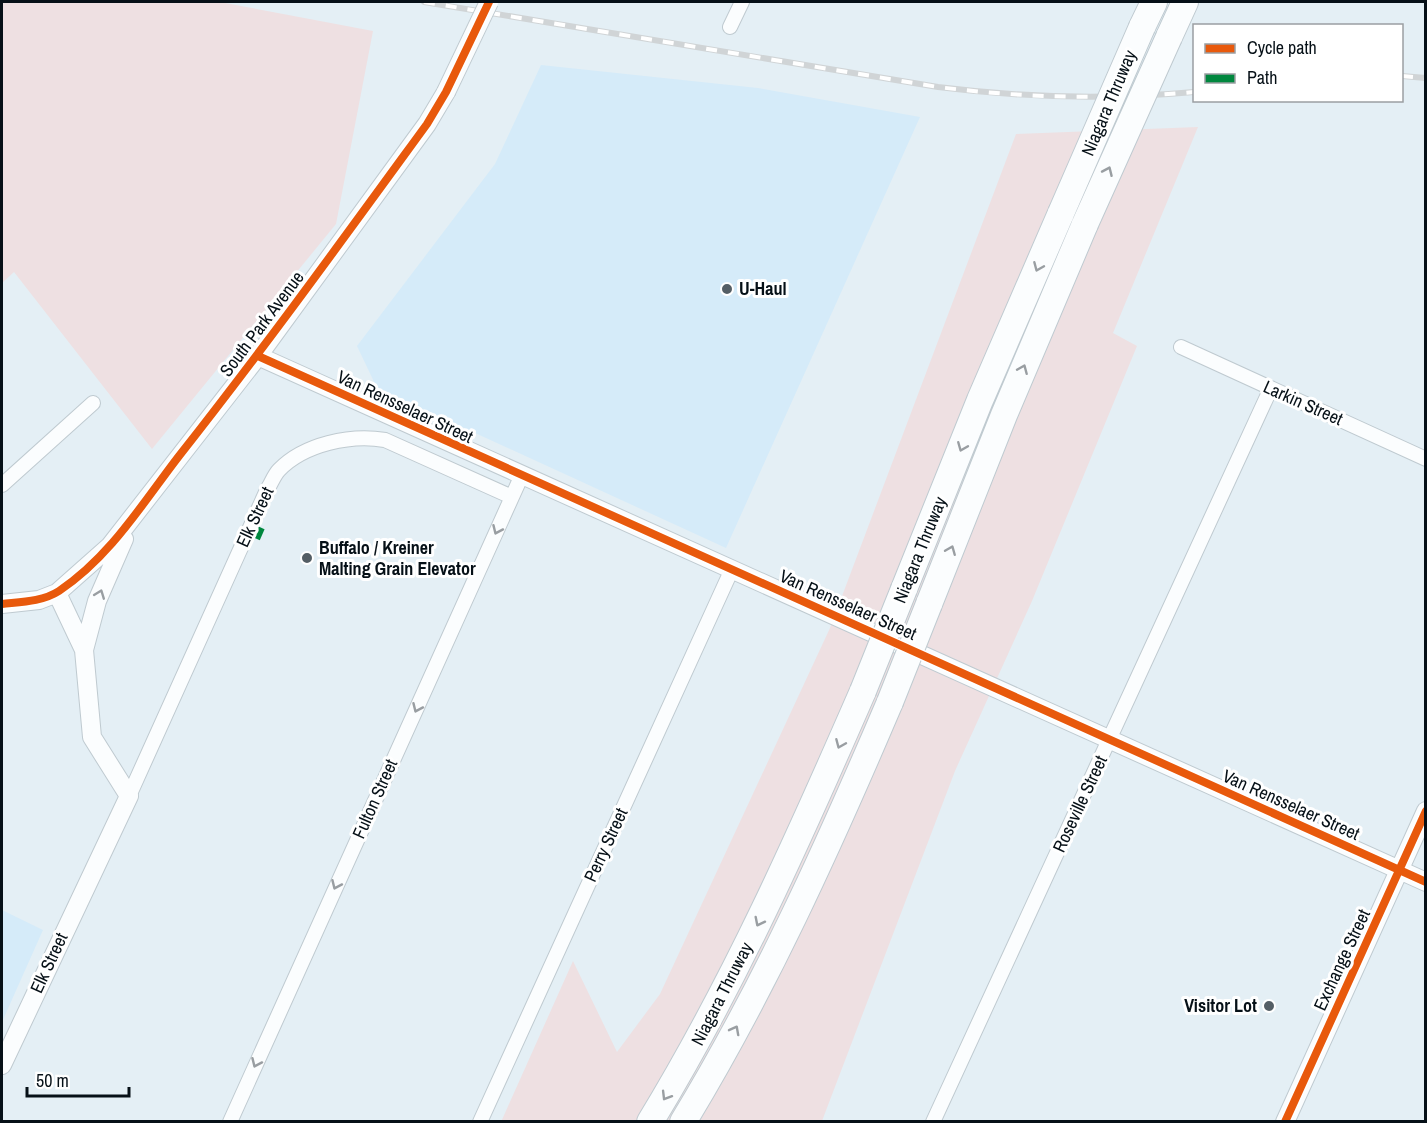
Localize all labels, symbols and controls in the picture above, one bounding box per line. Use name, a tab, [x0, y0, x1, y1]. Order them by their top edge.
legend	[1193, 24, 1403, 102]
text: Cycle path	[1247, 35, 1317, 60]
street label: Niagara Thruway	[1075, 45, 1142, 160]
text: Path	[1247, 65, 1277, 90]
one-way arrow	[1101, 166, 1113, 177]
one-way arrow	[1033, 261, 1045, 272]
street label: South Park Avenue	[214, 266, 310, 382]
place label: U-Haul	[739, 276, 787, 301]
marker: U-Haul	[720, 282, 734, 296]
street label: Van Rensselaer Street	[333, 364, 477, 449]
one-way arrow	[1016, 364, 1028, 375]
street label: Larkin Street	[1260, 374, 1347, 431]
one-way arrow	[957, 440, 969, 451]
street label: Elk Street	[230, 483, 279, 551]
street label: Niagara Thruway	[887, 492, 953, 607]
one-way arrow	[493, 524, 505, 535]
place label: Buffalo / Kreiner Malting Grain Elevator	[319, 535, 476, 581]
one-way arrow	[943, 545, 956, 556]
marker: Buffalo / Kreiner Malting Grain Elevator	[300, 551, 314, 565]
street label: Van Rensselaer Street	[776, 563, 921, 646]
one-way arrow	[93, 589, 105, 600]
one-way arrow	[412, 701, 424, 712]
one-way arrow	[835, 738, 847, 749]
street label: Roseville Street	[1046, 751, 1113, 856]
street label: Fulton Street	[346, 755, 403, 842]
street label: Van Rensselaer Street	[1219, 763, 1364, 846]
street label: Perry Street	[578, 804, 634, 886]
one-way arrow	[332, 879, 344, 890]
street label: Exchange Street	[1307, 905, 1376, 1015]
one-way arrow	[755, 915, 766, 926]
street label: Elk Street	[24, 929, 73, 997]
street label: Niagara Thruway	[685, 937, 759, 1050]
place label: Visitor Lot	[1184, 993, 1257, 1018]
marker: Visitor Lot	[1262, 999, 1276, 1013]
one-way arrow	[728, 1026, 739, 1036]
one-way arrow	[251, 1057, 263, 1068]
scale bar	[27, 1060, 129, 1098]
text: 50 m	[36, 1068, 69, 1093]
one-way arrow	[662, 1090, 673, 1100]

